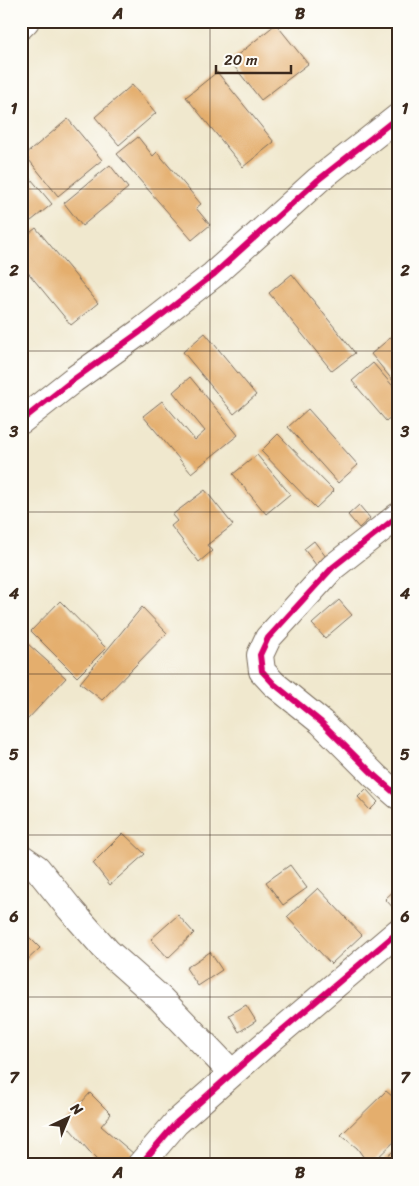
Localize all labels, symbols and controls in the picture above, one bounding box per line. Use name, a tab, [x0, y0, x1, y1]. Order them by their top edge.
text: A	[112, 0, 123, 28]
text: B	[295, 0, 306, 28]
scale bar	[216, 42, 292, 74]
text: 20 m	[224, 47, 258, 73]
text: 1	[11, 94, 18, 123]
text: 1	[402, 94, 409, 123]
text: 2	[8, 256, 19, 285]
text: 2	[399, 256, 410, 285]
text: 3	[9, 417, 19, 446]
text: 3	[400, 417, 410, 446]
text: 4	[8, 579, 19, 608]
text: 4	[399, 579, 410, 608]
text: 5	[9, 740, 19, 769]
text: 5	[400, 740, 410, 769]
text: 6	[8, 902, 19, 931]
text: 6	[399, 902, 410, 931]
text: 7	[9, 1063, 20, 1092]
text: 7	[400, 1063, 411, 1092]
north arrow	[42, 1094, 92, 1144]
text: N	[64, 1096, 89, 1122]
text: A	[112, 1158, 123, 1186]
text: B	[295, 1158, 306, 1186]

